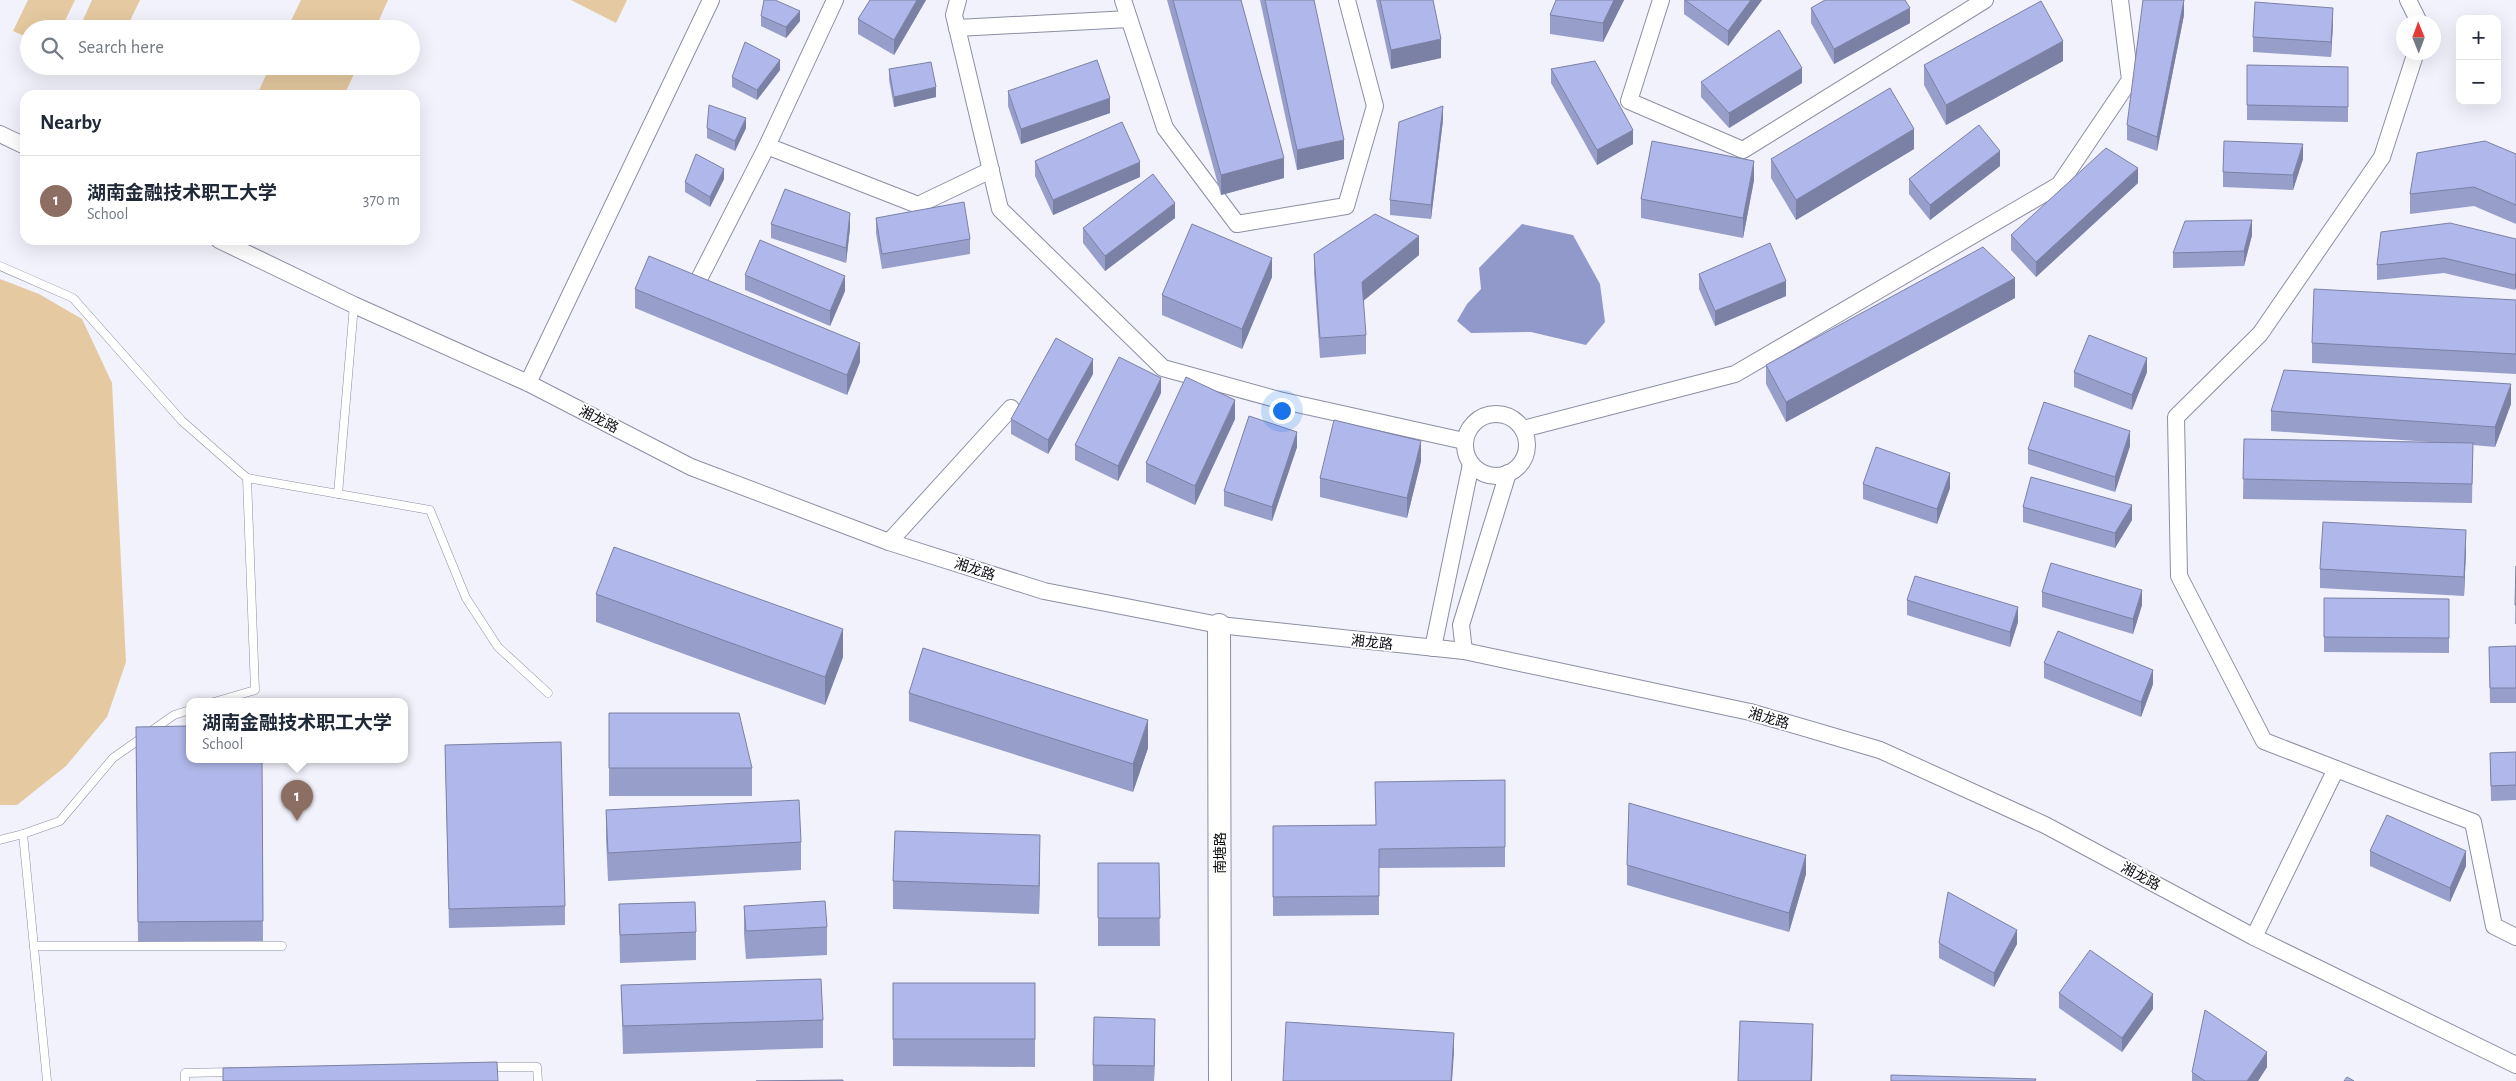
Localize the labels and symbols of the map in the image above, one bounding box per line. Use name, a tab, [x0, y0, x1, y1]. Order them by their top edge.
north arrow	[2396, 15, 2441, 60]
your location	[1269, 398, 1295, 424]
street label: 湘龙路	[577, 402, 621, 436]
street label: 湘龙路	[953, 555, 997, 583]
street label: 湘龙路	[1350, 632, 1394, 652]
street label: 湘龙路	[1747, 705, 1791, 731]
pin: 1	[281, 780, 313, 821]
street label: 南塘路	[1212, 832, 1228, 874]
street label: 湘龙路	[2119, 859, 2163, 893]

